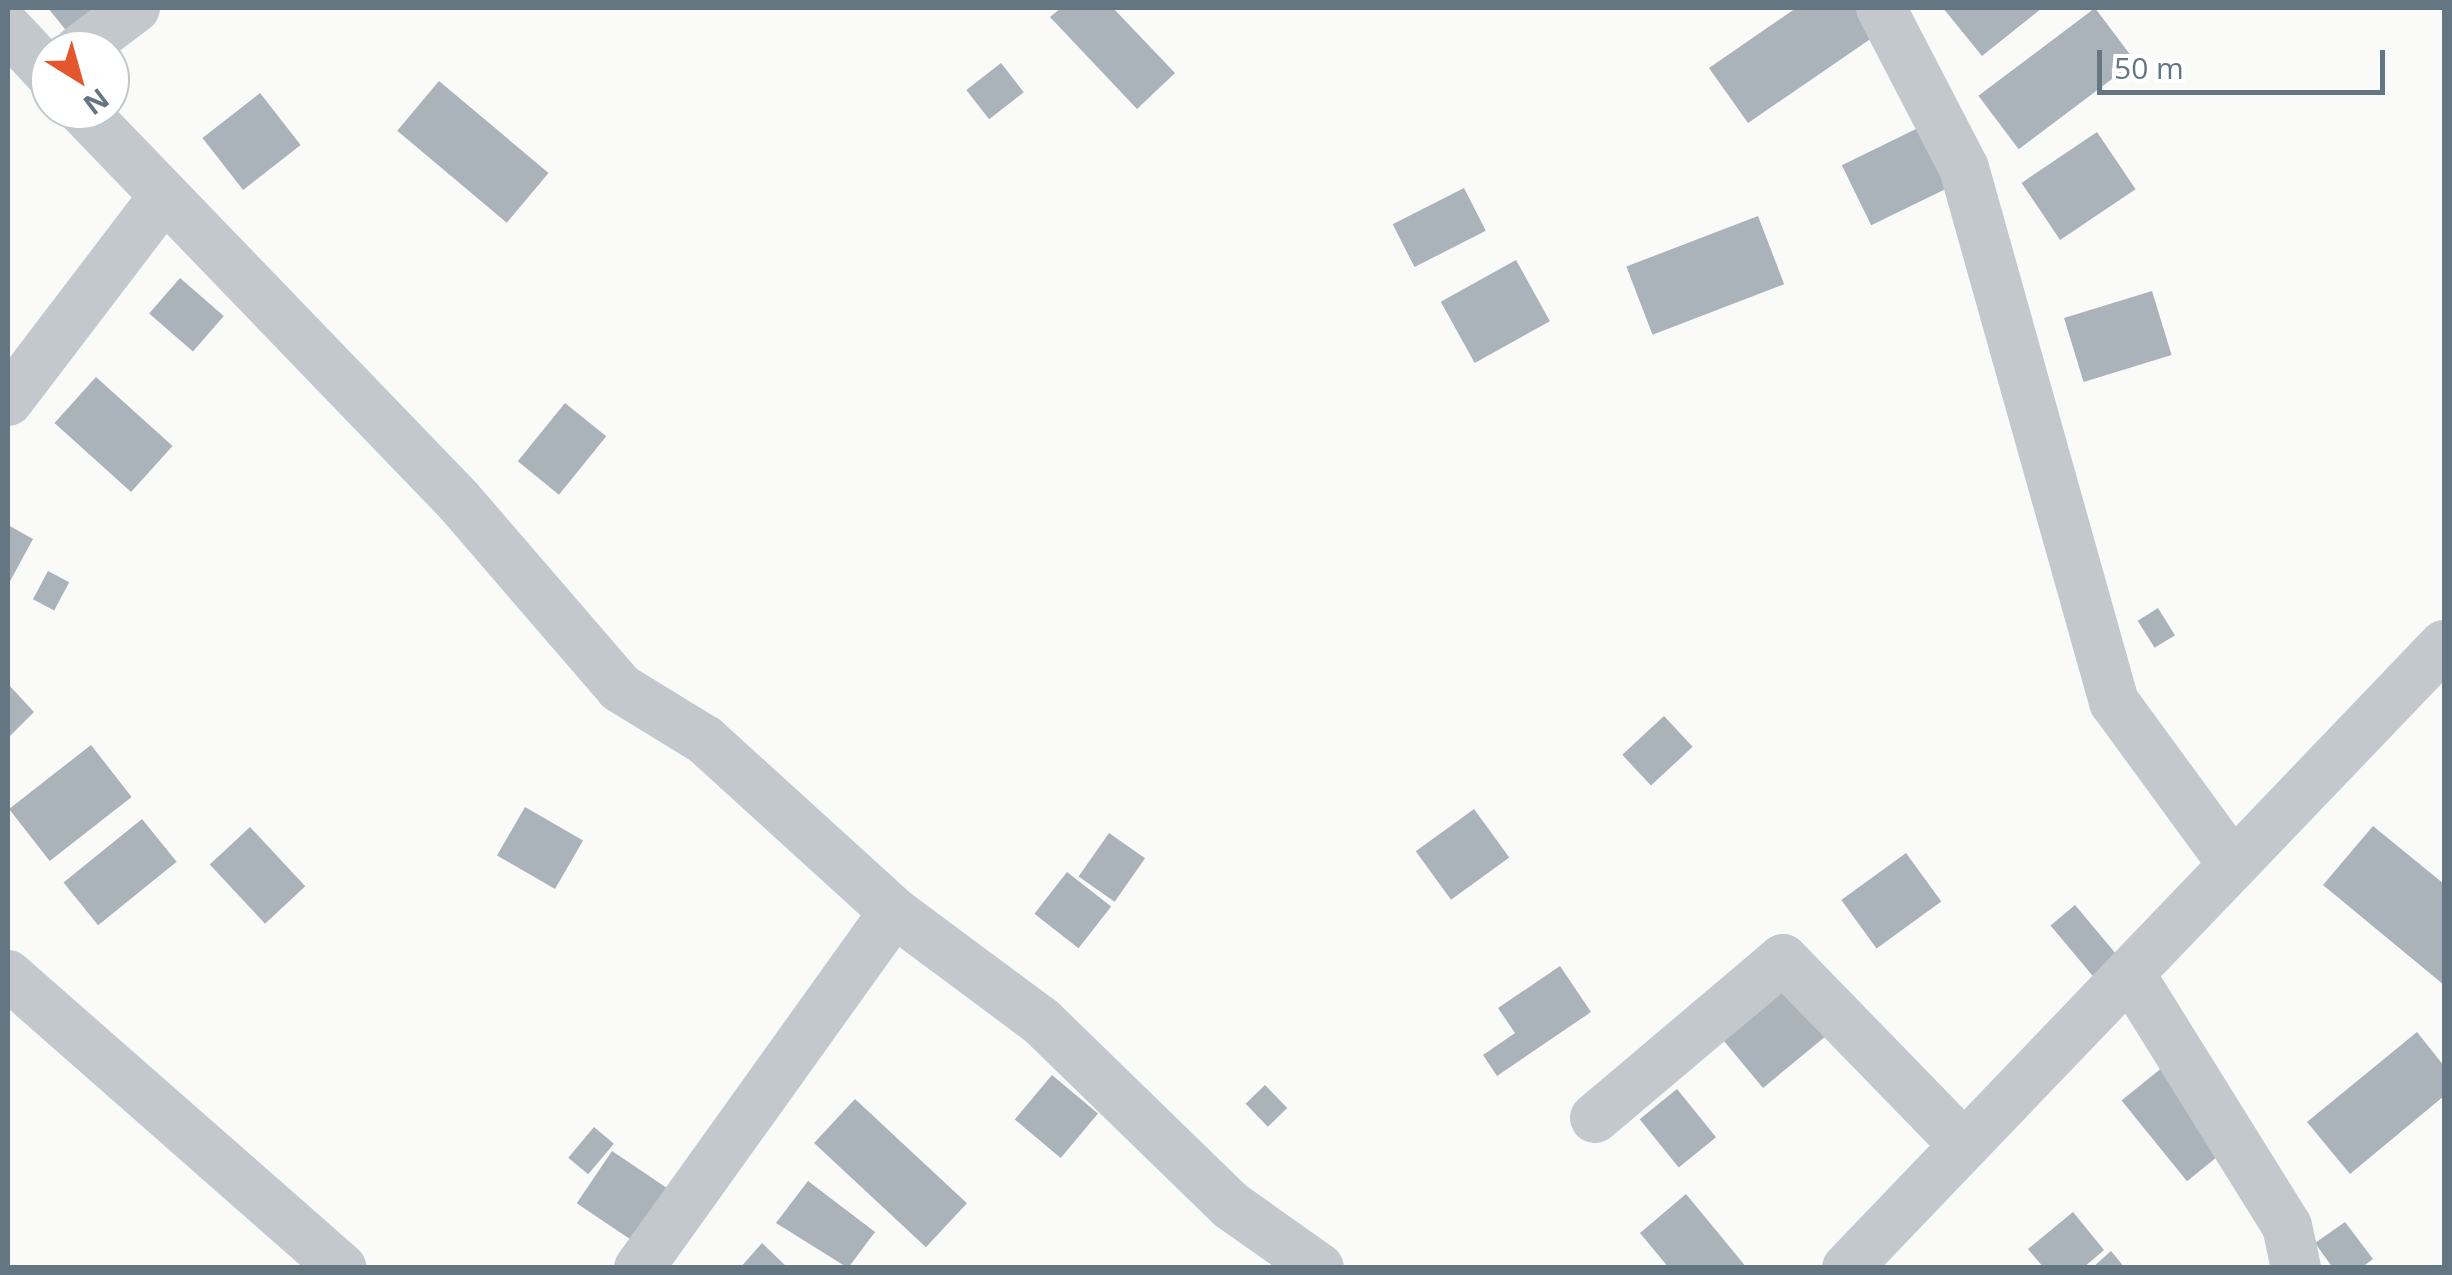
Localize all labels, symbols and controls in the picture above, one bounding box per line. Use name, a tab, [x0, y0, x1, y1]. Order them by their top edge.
north arrow	[30, 30, 130, 130]
scale bar	[2102, 30, 2390, 92]
text: 50 m	[2114, 47, 2184, 88]
text: N	[76, 80, 117, 124]

